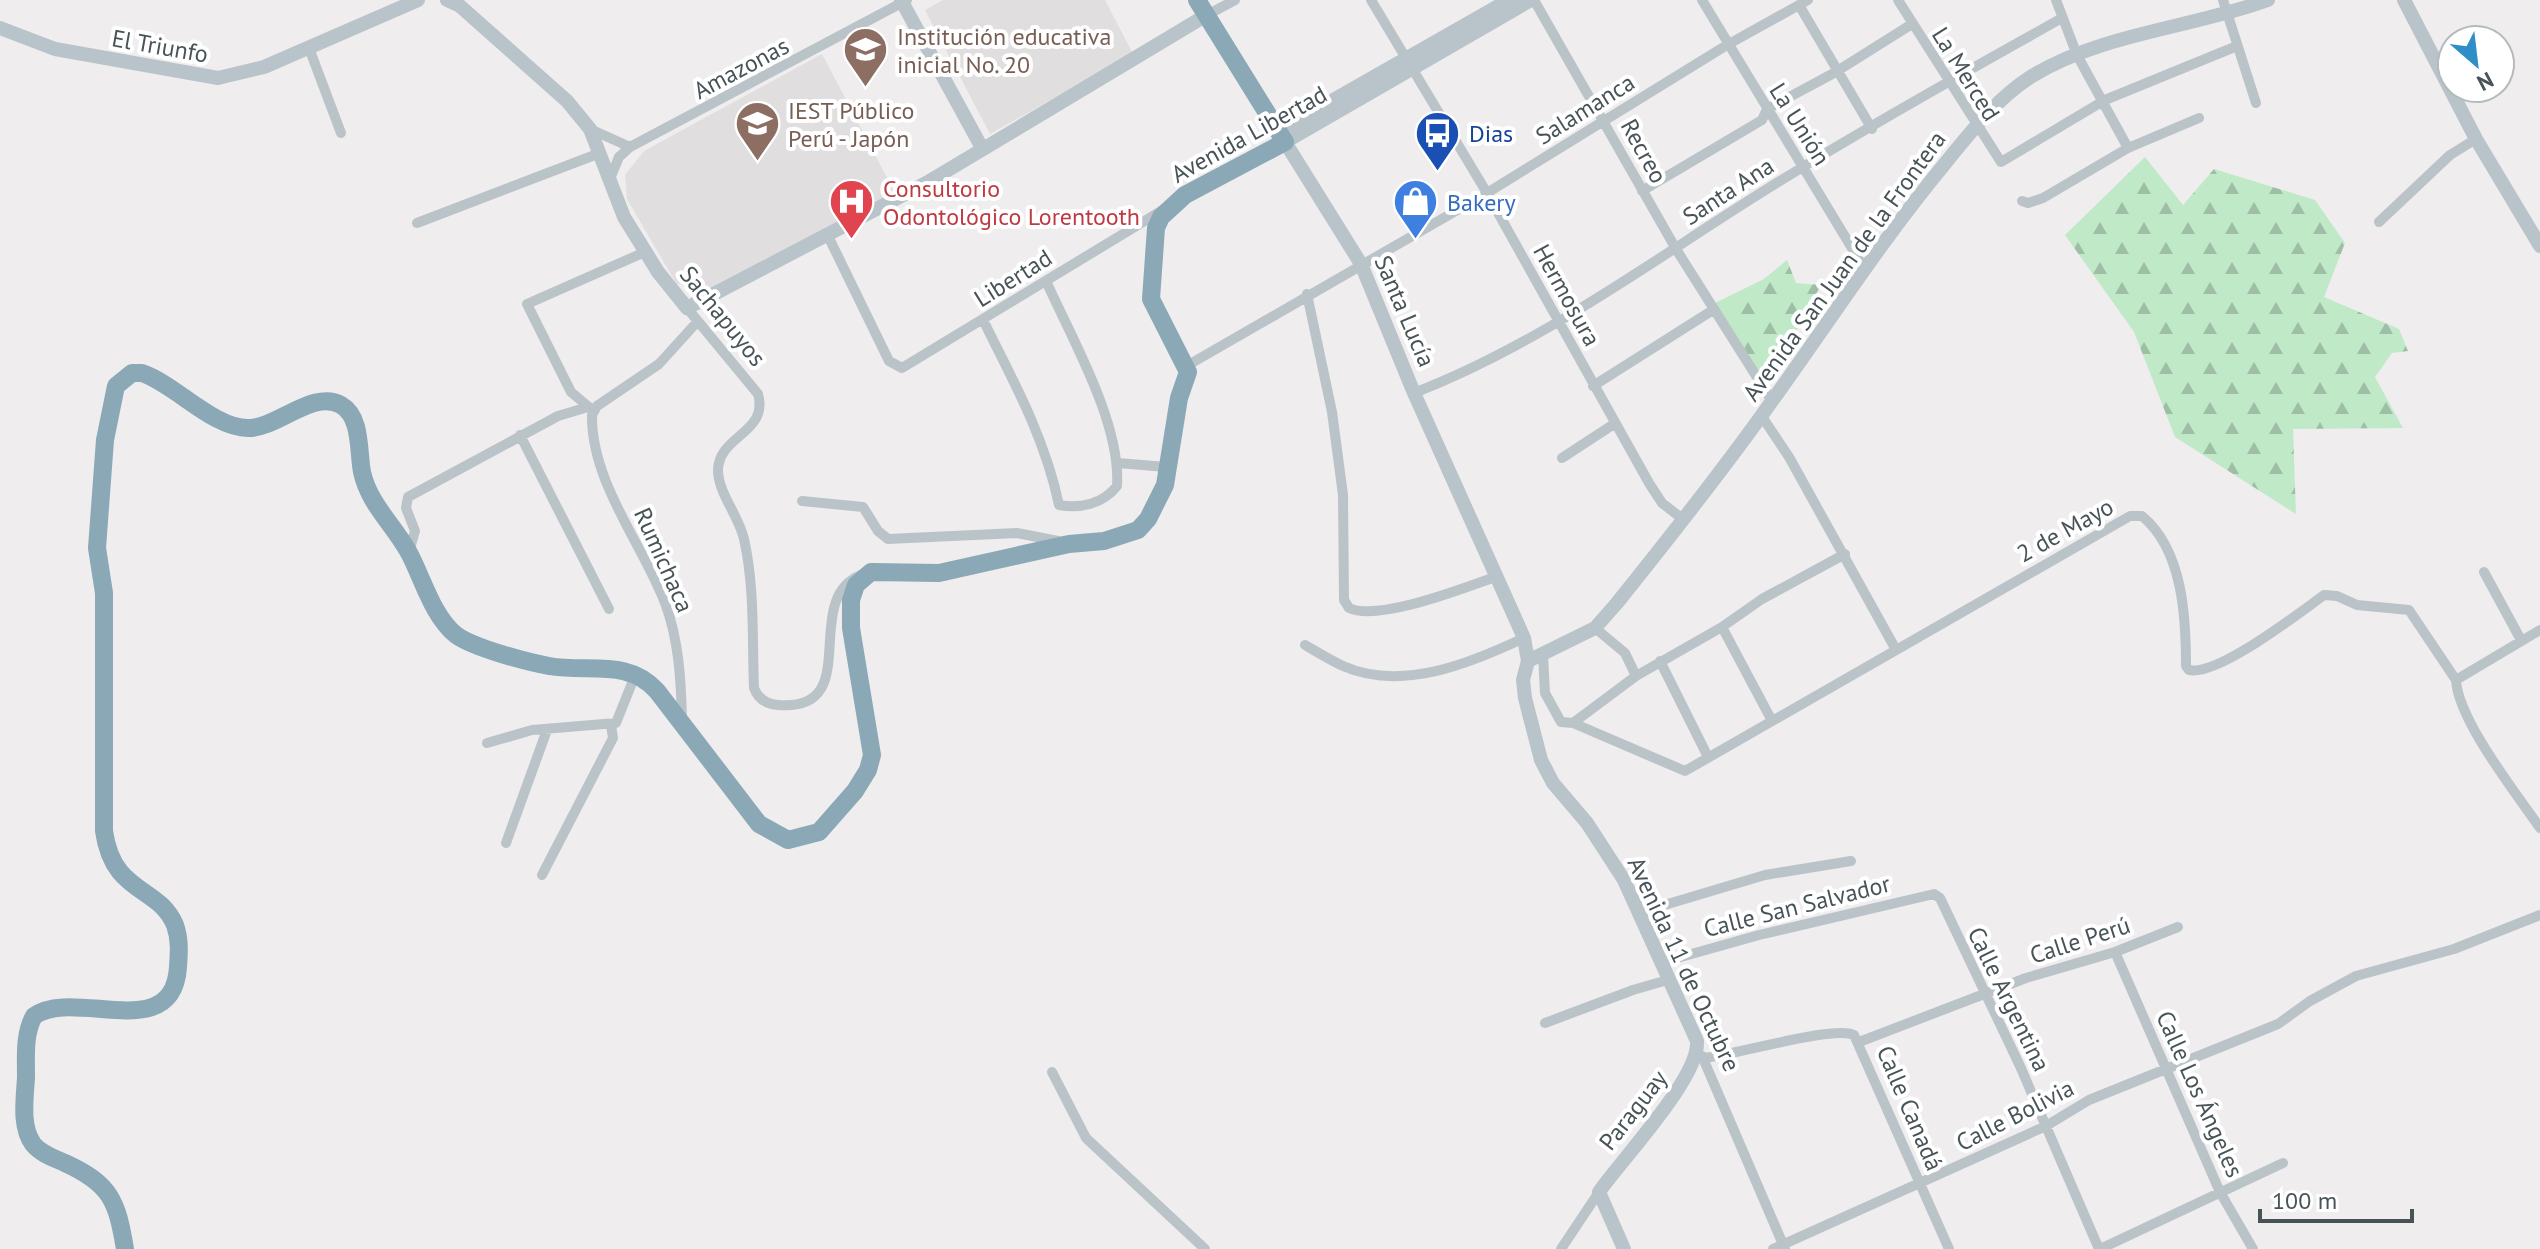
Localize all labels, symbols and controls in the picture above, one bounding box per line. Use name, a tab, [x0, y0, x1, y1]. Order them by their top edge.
place label: Institución educativa inicial No. 20	[897, 21, 1111, 80]
street label: La Merced	[1925, 21, 2007, 127]
street label: El Triunfo	[109, 22, 211, 70]
north arrow	[2436, 24, 2516, 104]
school or university icon: Institución educativa inicial No. 20	[842, 26, 890, 89]
street label: Amazonas	[688, 30, 794, 106]
street label: Salamanca	[1530, 66, 1640, 152]
text: N	[2472, 66, 2498, 97]
street label: La Unión	[1763, 77, 1837, 171]
street label: Avenida Libertad	[1166, 78, 1332, 190]
place label: IEST Público Perú - Japón	[788, 95, 914, 154]
school or university icon: IEST Público Perú - Japón	[733, 100, 781, 163]
bus stop icon: Dias	[1414, 109, 1462, 172]
street label: Recreo	[1614, 113, 1674, 189]
place label: Dias	[1469, 118, 1513, 149]
street label: Avenida San Juan de la Frontera	[1735, 125, 1953, 407]
street label: Santa Ana	[1677, 150, 1779, 232]
place label: Consultorio Odontológico Lorentooth	[883, 173, 1140, 232]
hospital icon: Consultorio Odontológico Lorentooth	[828, 178, 876, 241]
shop icon: Bakery	[1392, 178, 1440, 241]
place label: Bakery	[1447, 187, 1516, 218]
street label: Hermosura	[1526, 239, 1608, 351]
street label: Libertad	[968, 242, 1058, 314]
street label: Santa Lucía	[1368, 251, 1442, 371]
street label: Sachapuyos	[673, 259, 773, 373]
street label: 2 de Mayo	[2011, 491, 2119, 569]
street label: Rumichaca	[627, 503, 701, 617]
street label: Avenida 11 de Octubre	[1621, 852, 1747, 1076]
street label: Calle San Salvador	[1701, 868, 1893, 944]
street label: Calle Perú	[2026, 909, 2134, 971]
street label: Calle Argentina	[1961, 922, 2057, 1076]
street label: Calle Los Ángeles	[2149, 1006, 2251, 1182]
street label: Calle Canadá	[1870, 1041, 1950, 1175]
street label: Paraguay	[1592, 1064, 1674, 1156]
street label: Calle Bolivia	[1951, 1072, 2079, 1158]
scale bar	[2260, 1173, 2412, 1223]
text: 100 m	[2272, 1185, 2337, 1216]

